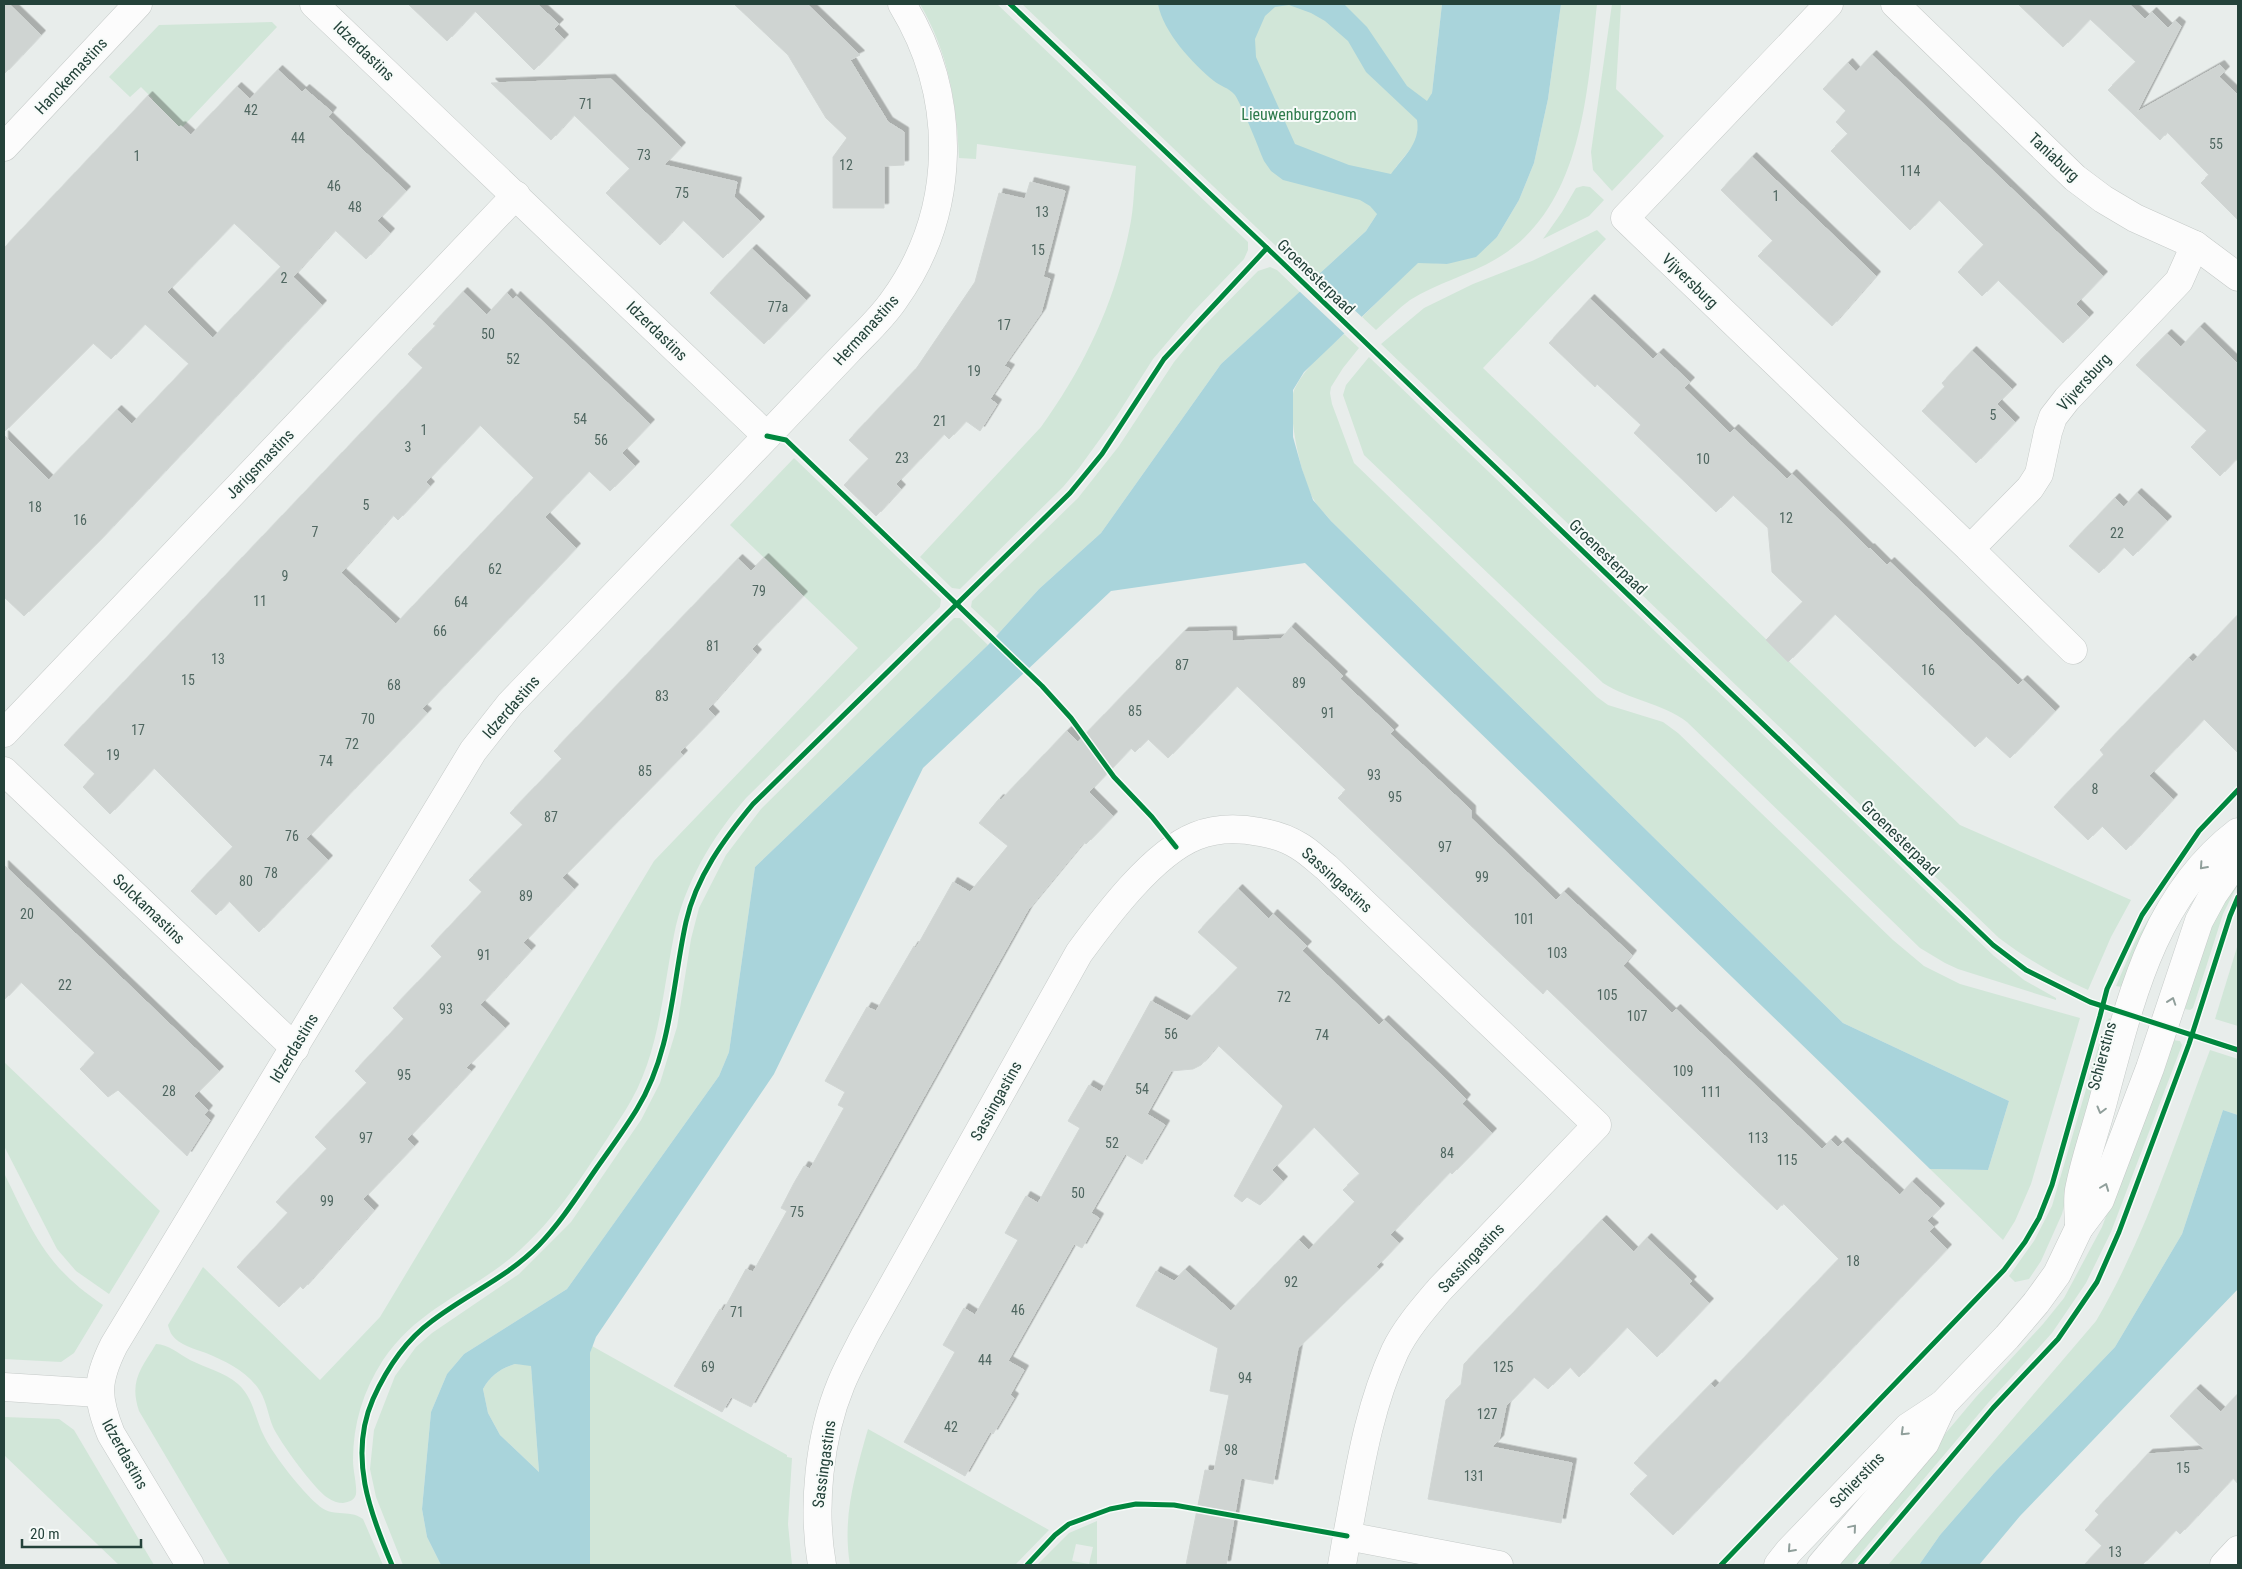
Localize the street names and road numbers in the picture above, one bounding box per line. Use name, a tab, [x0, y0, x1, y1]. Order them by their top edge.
street label: Idzerdastins	[330, 17, 398, 85]
street label: Hanckemastins	[31, 34, 111, 118]
street label: Taniaburg	[2025, 129, 2083, 185]
street label: Groenesterpaad	[1273, 235, 1359, 319]
street label: Vijversburg	[1658, 250, 1722, 312]
street label: Hermanastins	[829, 291, 903, 369]
street label: Idzerdastins	[623, 297, 691, 365]
street label: Vijversburg	[2053, 349, 2115, 415]
street label: Jarigsmastins	[222, 425, 298, 503]
street label: Groenesterpaad	[1565, 515, 1651, 599]
street label: Idzerdastins	[478, 672, 544, 742]
street label: Groenesterpaad	[1857, 796, 1943, 880]
street label: Sassingastins	[1298, 843, 1376, 917]
street label: Solckamastins	[109, 870, 189, 948]
street label: Idzerdastins	[266, 1010, 322, 1086]
street label: Schierstins	[2084, 1020, 2120, 1092]
street label: Sassingastins	[966, 1058, 1026, 1144]
street label: Sassingastins	[1434, 1219, 1508, 1297]
street label: Idzerdastins	[98, 1416, 152, 1492]
street label: Sassingastins	[808, 1419, 840, 1509]
street label: Schierstins	[1826, 1448, 1888, 1512]

